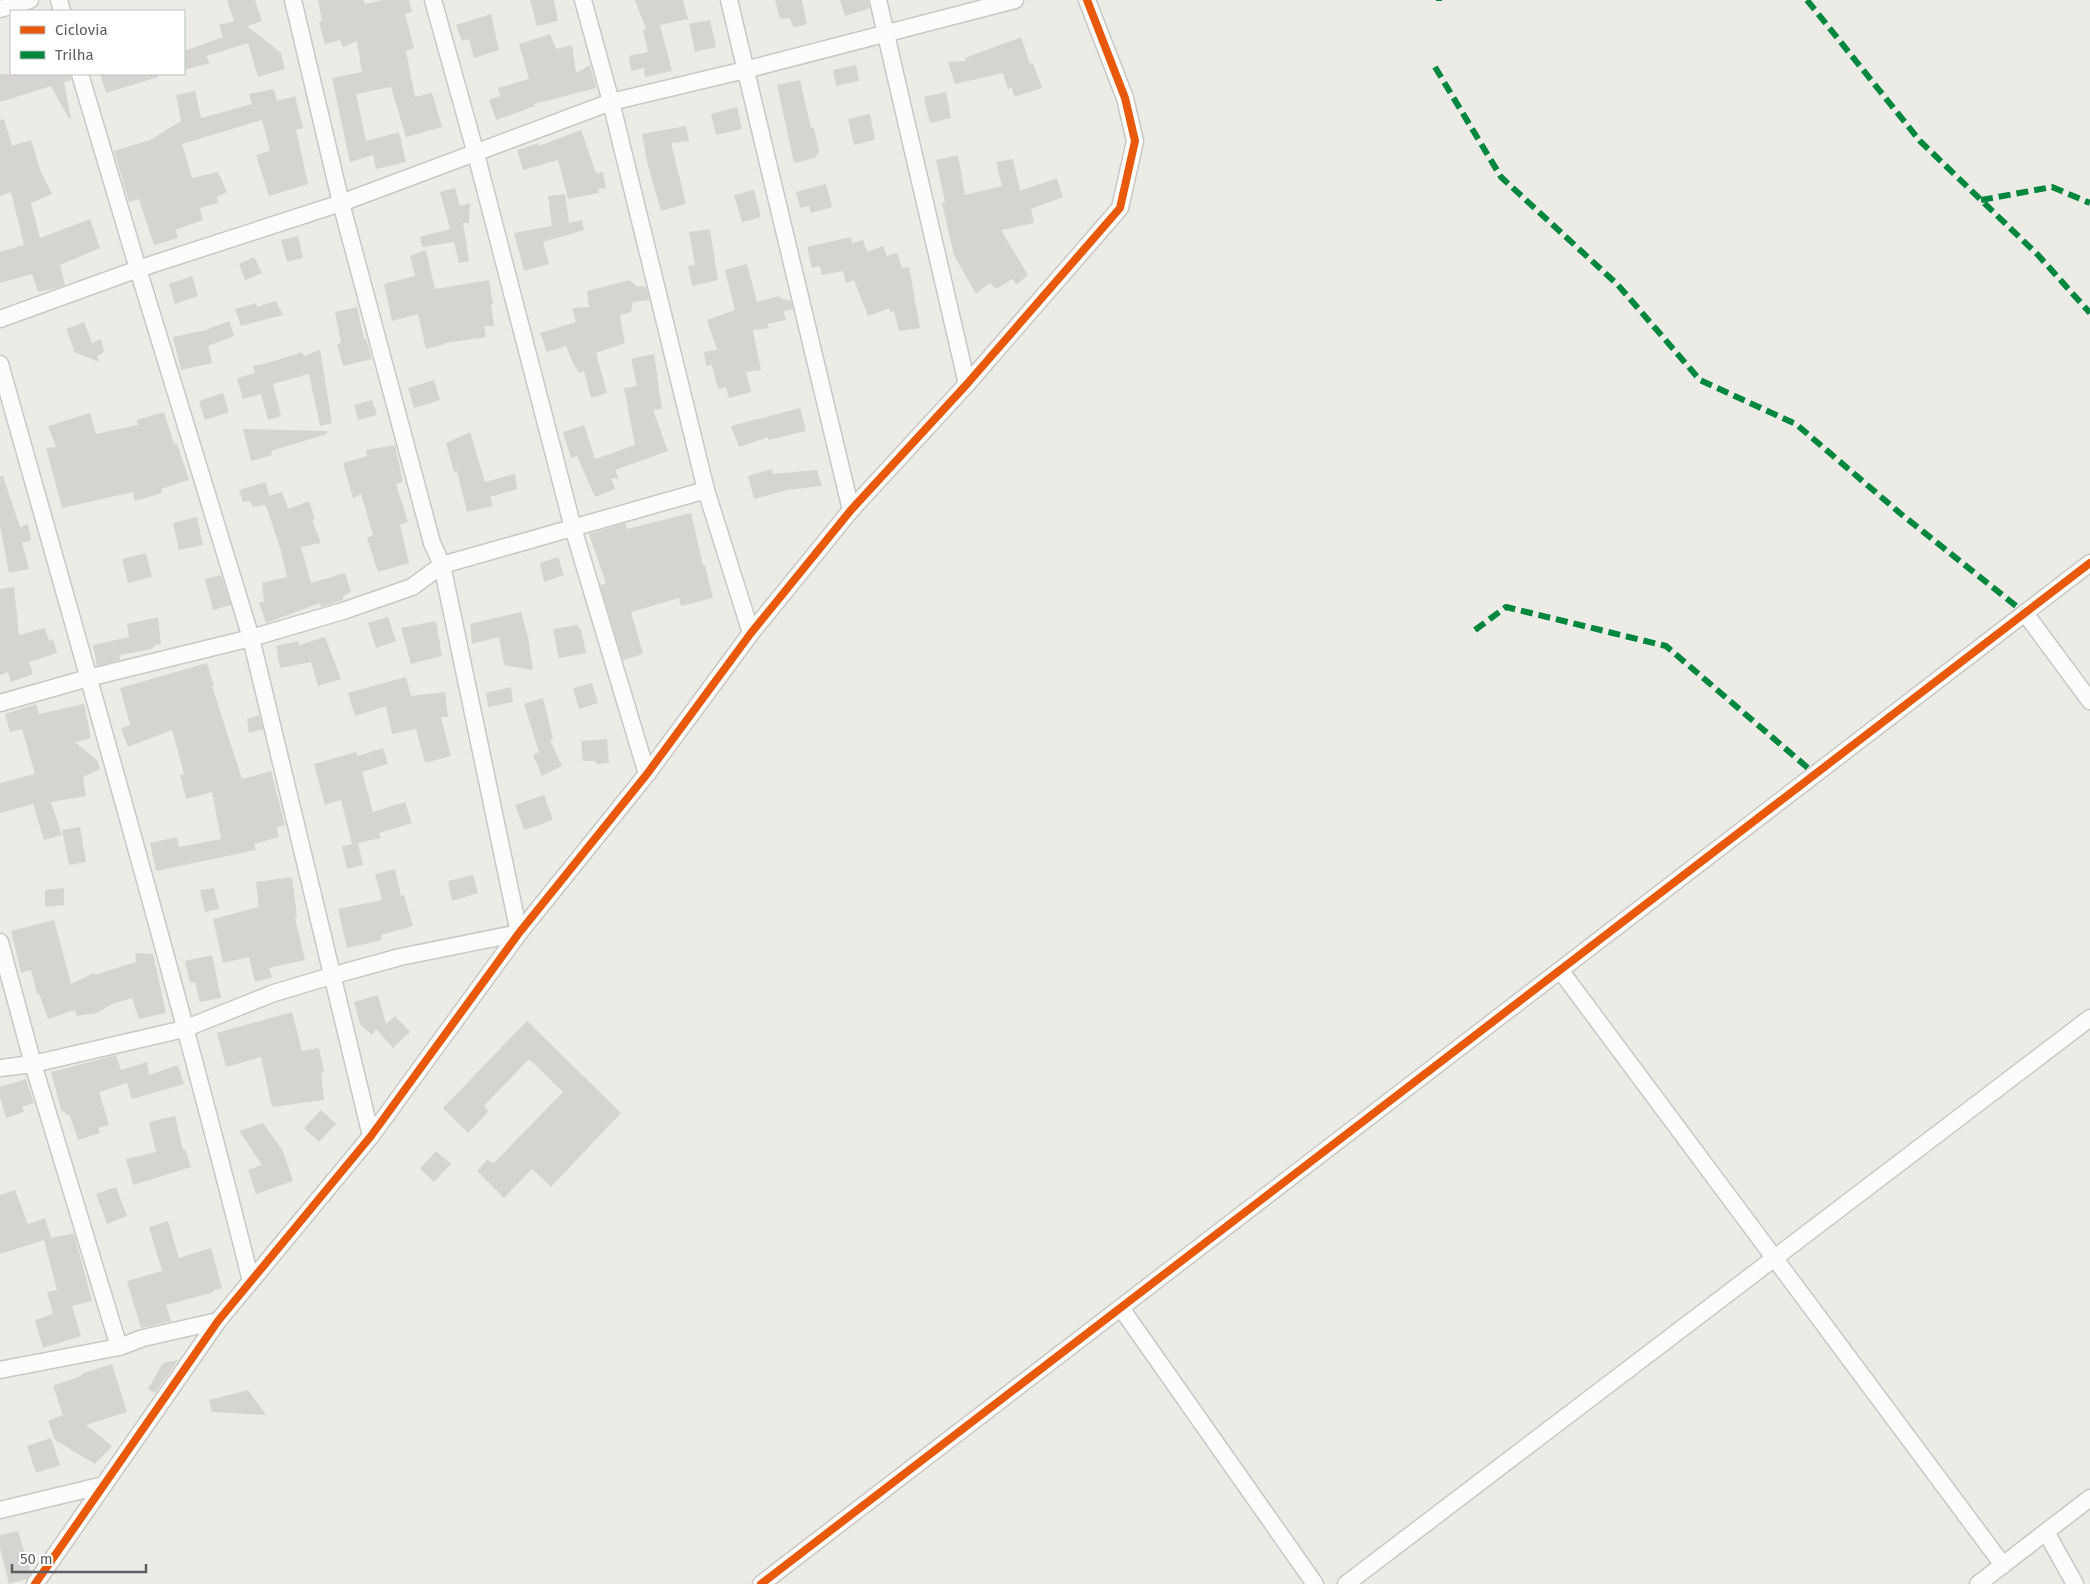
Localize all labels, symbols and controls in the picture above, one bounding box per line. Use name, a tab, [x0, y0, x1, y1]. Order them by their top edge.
legend	[10, 10, 185, 75]
text: Ciclovia	[55, 21, 108, 39]
text: Trilha	[55, 46, 94, 64]
scale bar	[12, 1542, 146, 1574]
text: 50 m	[20, 1550, 53, 1568]

